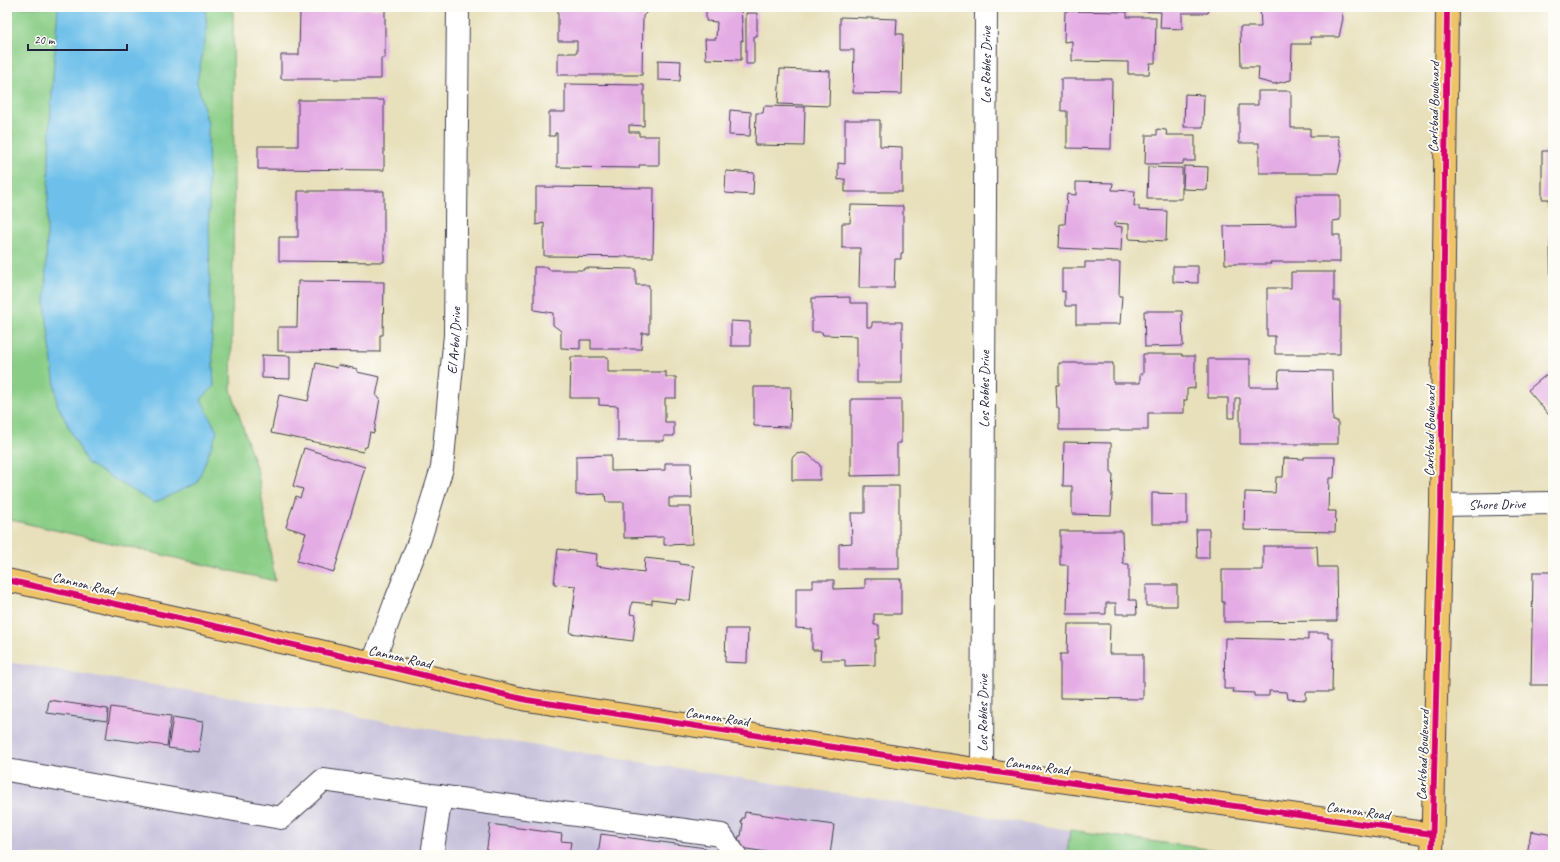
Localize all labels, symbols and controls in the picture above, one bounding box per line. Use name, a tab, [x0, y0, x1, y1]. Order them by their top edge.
street label: Los Robles Drive	[977, 25, 994, 104]
scale bar	[28, 26, 127, 52]
text: 20 m	[34, 32, 56, 48]
street label: Carlsbad Boulevard	[1425, 59, 1443, 153]
street label: El Arbol Drive	[443, 306, 464, 375]
street label: Los Robles Drive	[975, 349, 993, 428]
street label: Carlsbad Boulevard	[1421, 383, 1439, 477]
street label: Shore Drive	[1469, 495, 1527, 513]
street label: Cannon Road	[51, 569, 119, 600]
street label: Cannon Road	[367, 642, 435, 673]
street label: Los Robles Drive	[974, 673, 991, 752]
street label: Cannon Road	[684, 704, 752, 731]
street label: Carlsbad Boulevard	[1413, 707, 1433, 801]
street label: Cannon Road	[1004, 753, 1072, 779]
street label: Cannon Road	[1325, 798, 1393, 824]

